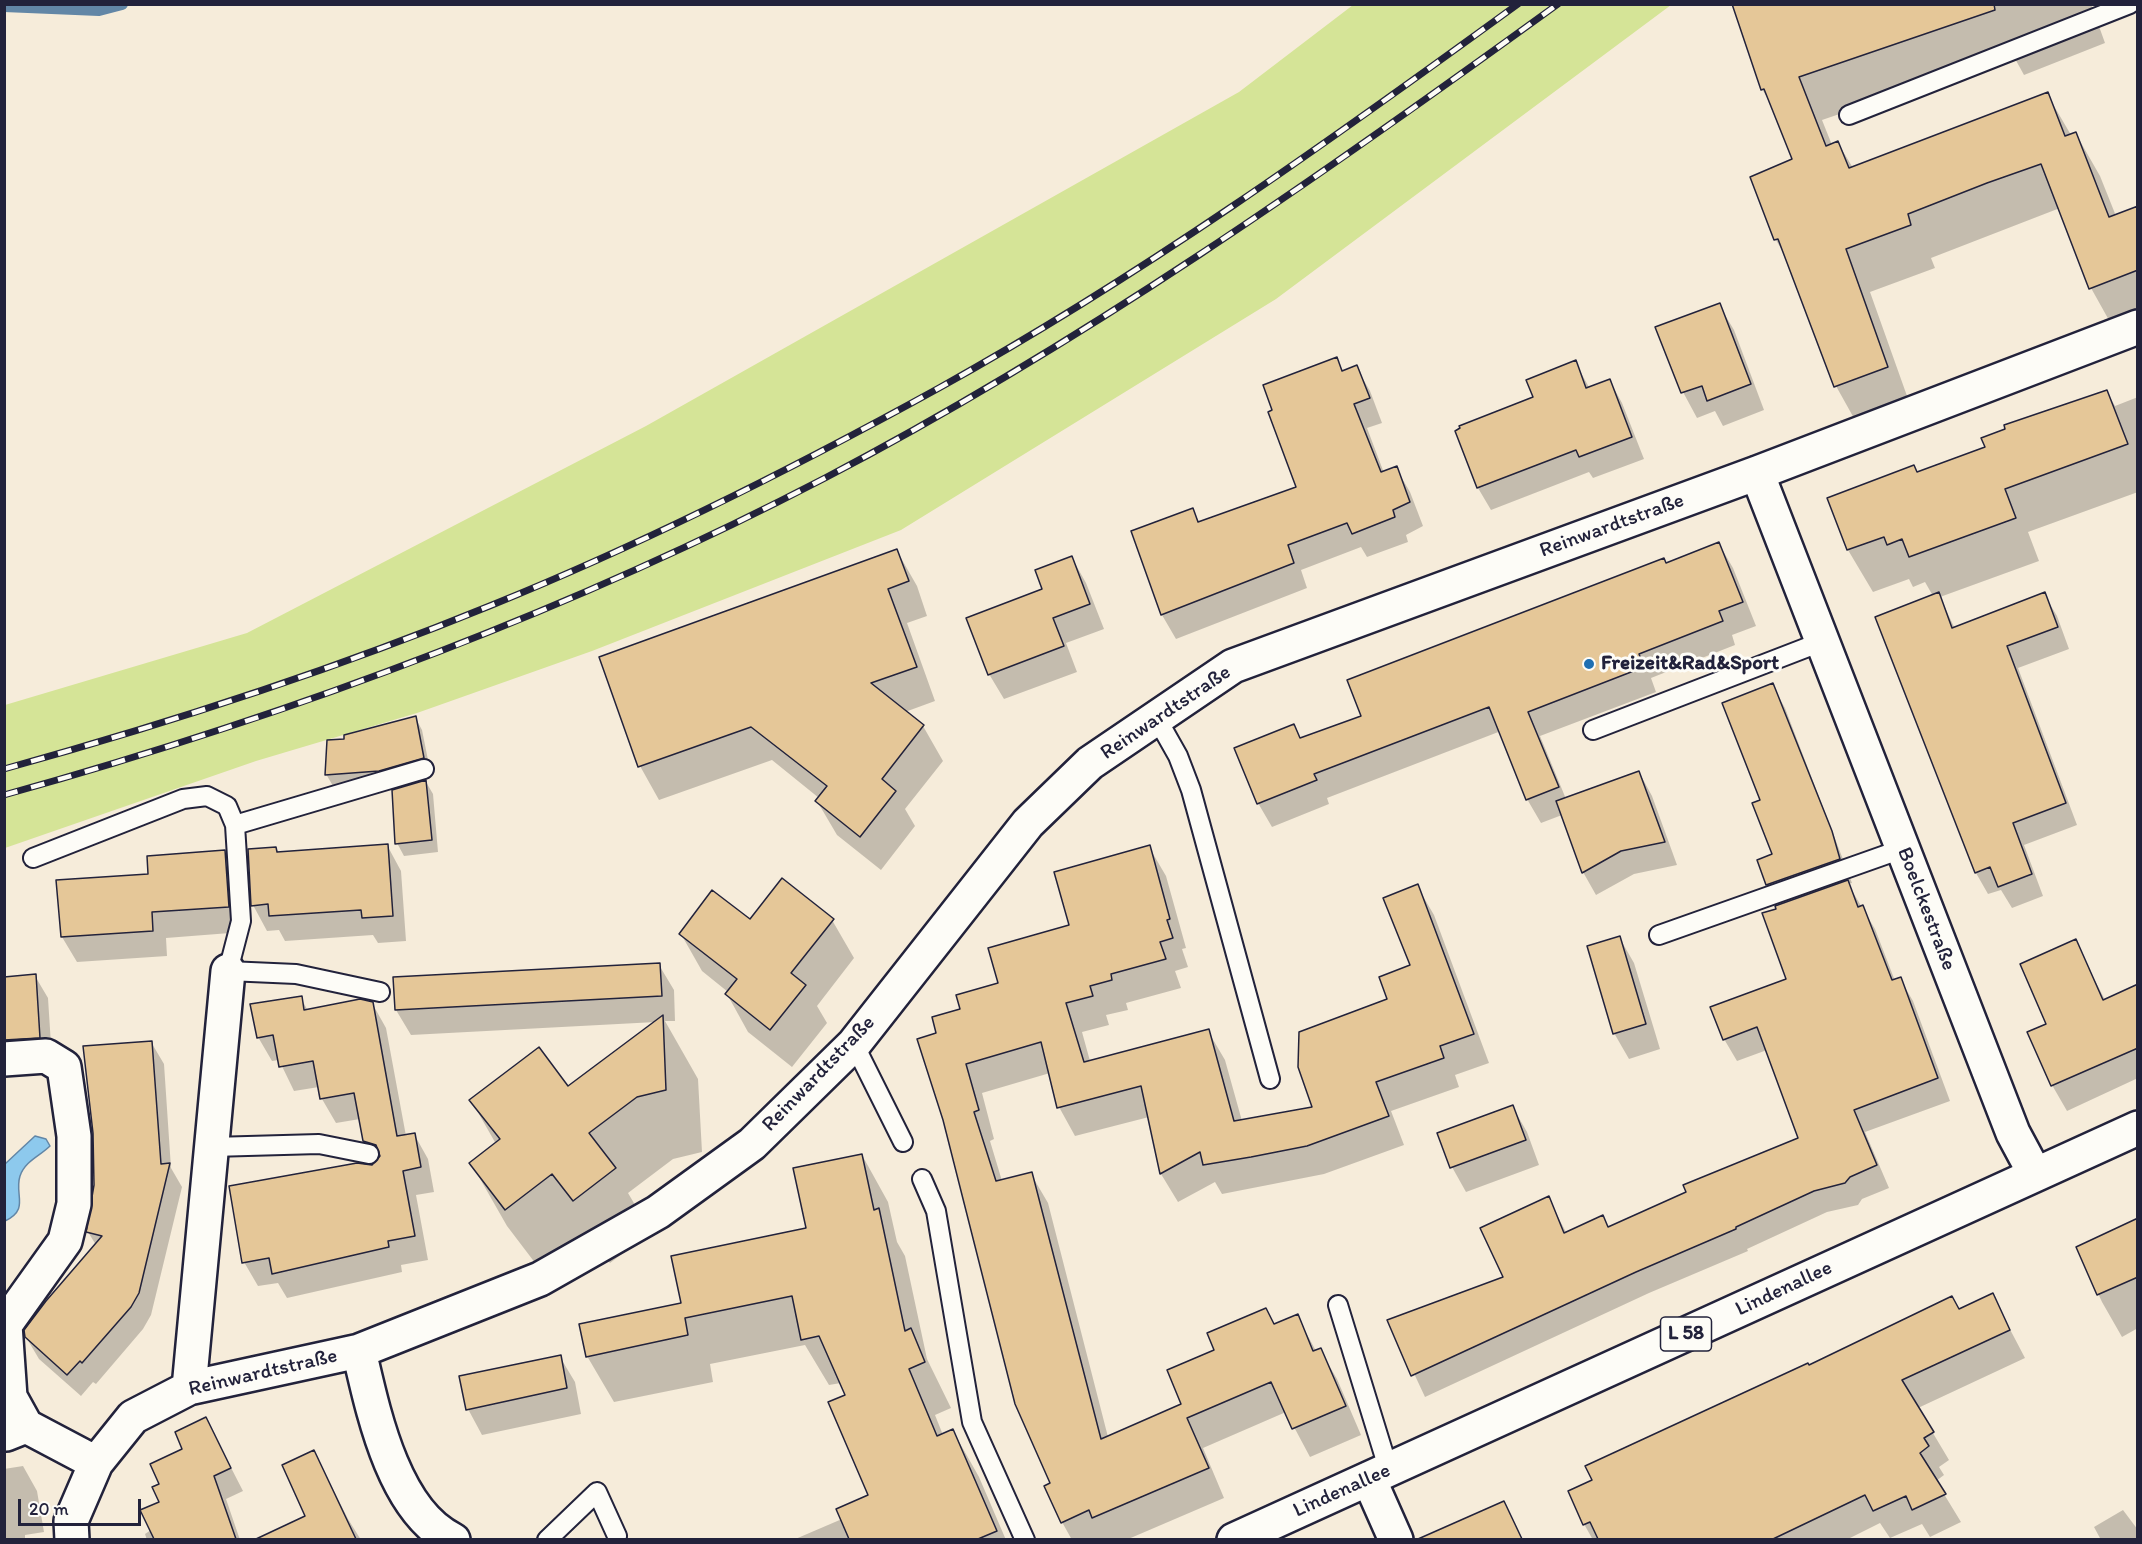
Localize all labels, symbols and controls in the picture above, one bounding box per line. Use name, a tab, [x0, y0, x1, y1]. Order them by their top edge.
street label: Reinwardtstraße	[1536, 488, 1688, 564]
place label: Freizeit&Rad&Sport	[1601, 651, 1779, 677]
marker: Freizeit&Rad&Sport	[1582, 657, 1596, 671]
street label: Reinwardtstraße	[1096, 660, 1236, 766]
street label: Boelckestraße	[1891, 844, 1961, 974]
street label: Reinwardtstraße	[757, 1011, 881, 1137]
street label: Lindenallee	[1732, 1256, 1836, 1322]
road number: L 58	[1660, 1317, 1712, 1351]
street label: Reinwardtstraße	[186, 1344, 340, 1402]
street label: Lindenallee	[1289, 1458, 1395, 1524]
scale bar	[21, 1487, 144, 1525]
text: 20 m	[29, 1498, 69, 1520]

